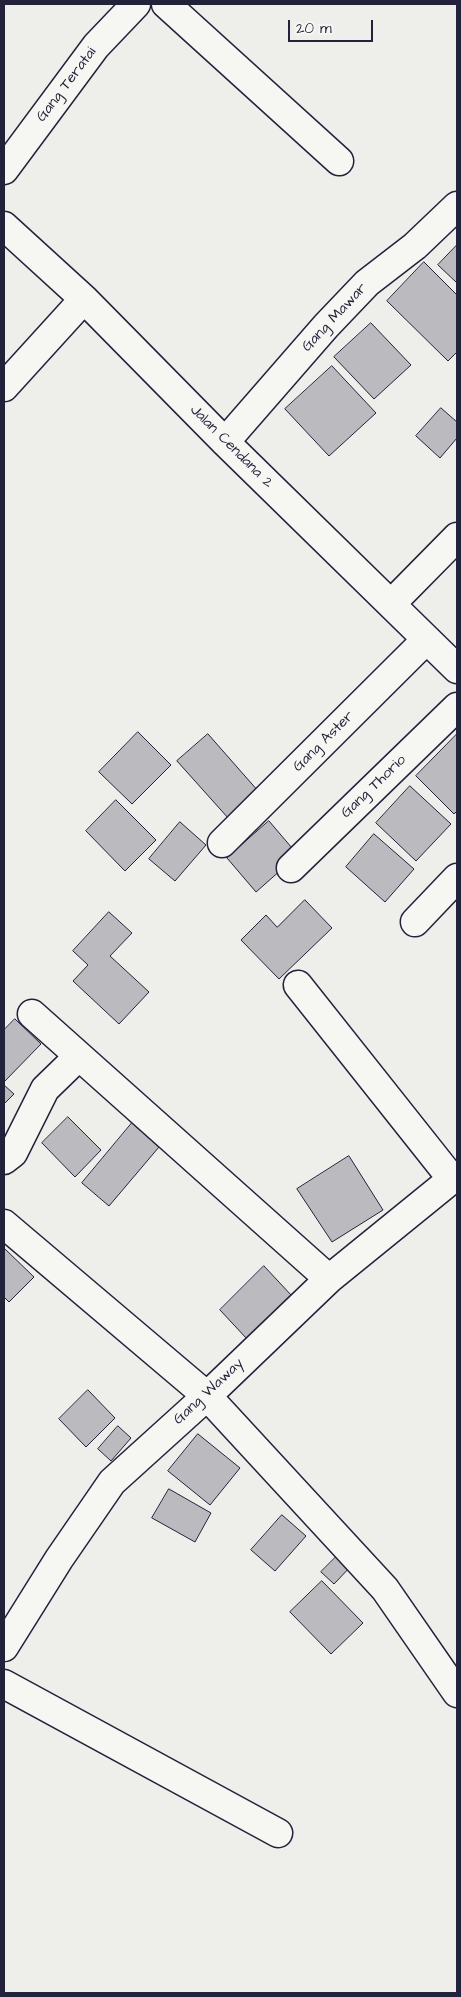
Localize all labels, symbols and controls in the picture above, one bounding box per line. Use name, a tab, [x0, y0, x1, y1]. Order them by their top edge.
scale bar	[291, 10, 376, 42]
text: 20 m	[296, 18, 332, 39]
street label: Gang Teratai	[33, 44, 101, 126]
street label: Gang Mawar	[299, 280, 371, 356]
street label: Jalan Cendana 2	[186, 402, 276, 492]
street label: Gang Aster	[290, 708, 358, 776]
street label: Gang Thorio	[338, 752, 410, 822]
street label: Gang Waway	[170, 1355, 248, 1429]

